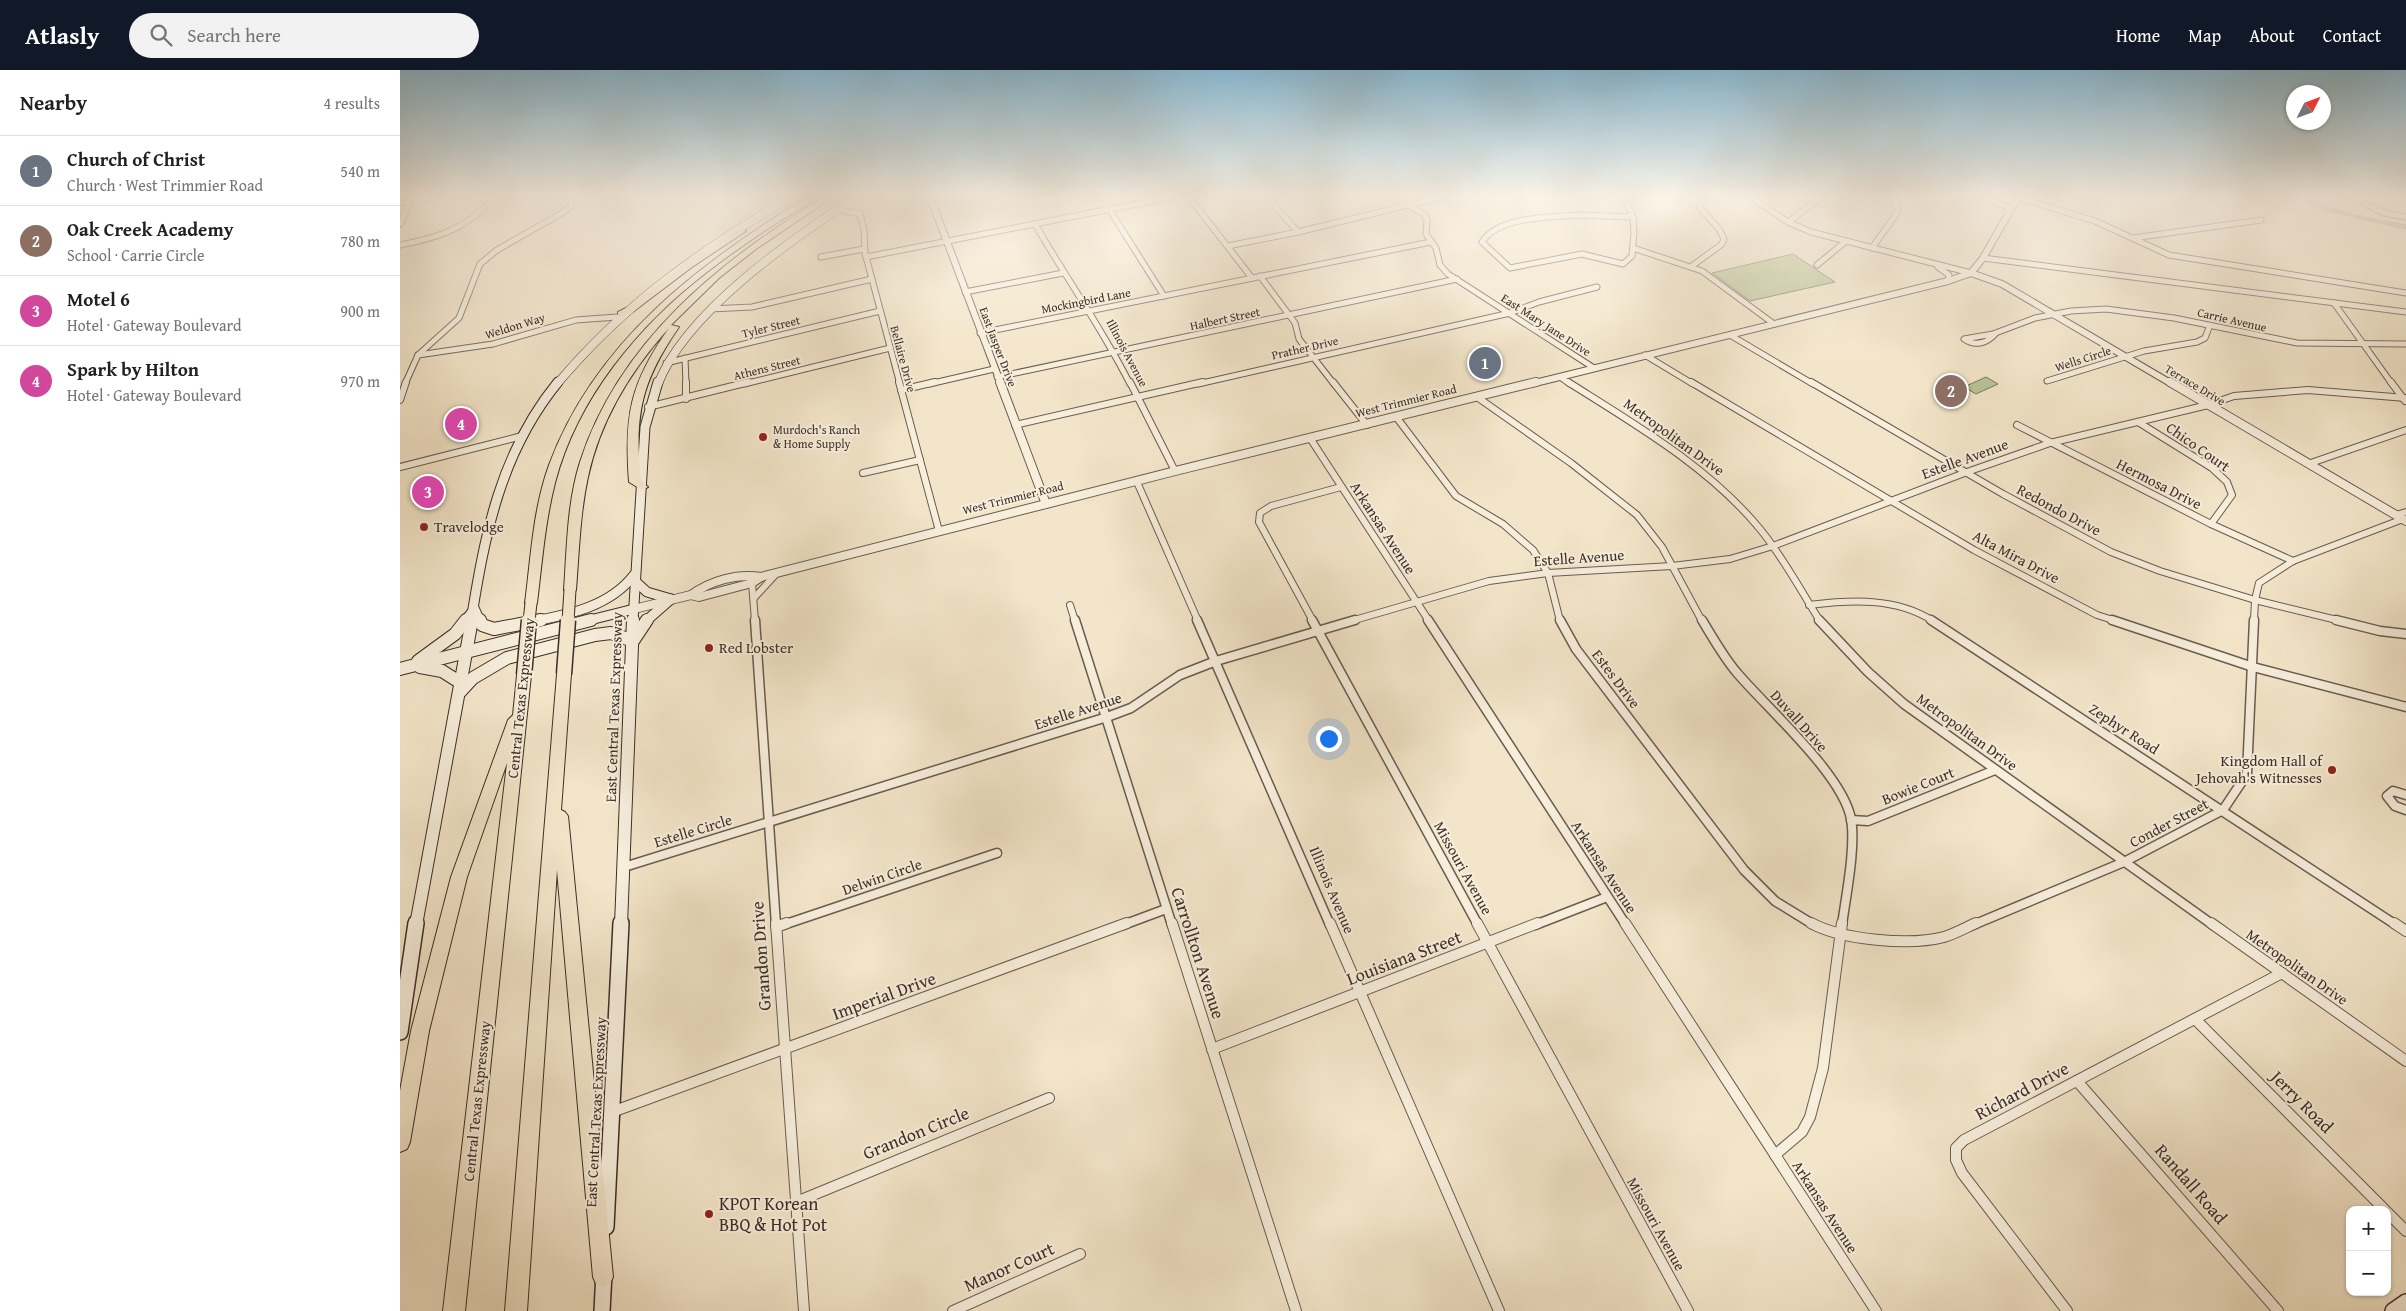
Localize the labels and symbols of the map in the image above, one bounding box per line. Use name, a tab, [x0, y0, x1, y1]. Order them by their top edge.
north arrow	[2286, 85, 2331, 130]
street label: Mockingbird Lane	[1040, 283, 1132, 317]
street label: East Mary Jane Drive	[1498, 289, 1595, 360]
street label: Halbert Street	[1188, 303, 1262, 334]
street label: Carrie Avenue	[2196, 303, 2269, 336]
street label: East Jasper Drive	[975, 304, 1022, 390]
street label: Weldon Way	[483, 308, 547, 343]
street label: Tyler Street	[740, 311, 803, 342]
street label: Illinois Avenue	[1102, 316, 1153, 390]
street label: Bellaire Drive	[886, 324, 921, 394]
street label: Prather Drive	[1270, 331, 1340, 363]
street label: Wells Circle	[2052, 341, 2114, 376]
pin: 1	[1469, 344, 1501, 382]
street label: Athens Street	[732, 351, 803, 384]
street label: Terrace Drive	[2162, 360, 2229, 410]
pin: 2	[1935, 372, 1967, 410]
street label: West Trimmier Road	[1354, 380, 1459, 421]
street label: Metropolitan Drive	[1620, 393, 1729, 480]
pin: 4	[445, 405, 477, 443]
street label: Chico Court	[2162, 417, 2235, 477]
place label: Murdoch's Ranch & Home Supply	[773, 421, 861, 452]
marker: Murdoch's Ranch & Home Supply	[757, 431, 769, 443]
street label: Estelle Avenue	[1919, 433, 2011, 484]
street label: Hermosa Drive	[2113, 453, 2205, 514]
pin: 3	[412, 473, 444, 511]
street label: West Trimmier Road	[961, 477, 1066, 518]
street label: Arkansas Avenue	[1346, 477, 1421, 578]
street label: Redondo Drive	[2014, 479, 2105, 541]
place label: Travelodge	[434, 516, 504, 537]
marker: Travelodge	[418, 521, 430, 533]
street label: Alta Mira Drive	[1969, 525, 2063, 588]
street label: Estelle Avenue	[1533, 544, 1625, 571]
street label: East Central Texas Expressway	[600, 611, 627, 803]
street label: Central Texas Expressway	[502, 616, 539, 779]
place label: Red Lobster	[719, 637, 793, 658]
marker: Red Lobster	[703, 642, 715, 654]
street label: Estes Drive	[1587, 645, 1645, 712]
street label: Duvall Drive	[1766, 685, 1833, 756]
street label: Estelle Avenue	[1031, 687, 1124, 735]
street label: Metropolitan Drive	[1913, 688, 2022, 775]
street label: Zephyr Road	[2085, 698, 2163, 759]
your location	[1316, 726, 1342, 752]
place label: Kingdom Hall of Jehovah's Witnesses	[2194, 750, 2324, 788]
street label: Bowie Court	[1878, 761, 1958, 810]
marker: Kingdom Hall of Jehovah's Witnesses	[2326, 764, 2338, 776]
street label: Conder Street	[2126, 793, 2213, 852]
street label: Estelle Circle	[651, 809, 734, 852]
street label: Arkansas Avenue	[1567, 816, 1642, 917]
street label: Missouri Avenue	[1429, 817, 1498, 918]
street label: Illinois Avenue	[1305, 843, 1360, 937]
street label: Delwin Circle	[839, 853, 924, 900]
street label: Carrollton Avenue	[1164, 883, 1232, 1022]
street label: Grandon Drive	[743, 900, 778, 1012]
street label: Louisiana Street	[1342, 923, 1466, 992]
street label: Metropolitan Drive	[2242, 924, 2353, 1010]
street label: Imperial Drive	[828, 964, 940, 1027]
street label: East Central Texas Expressway	[580, 1016, 611, 1208]
street label: Central Texas Expressway	[458, 1019, 495, 1182]
street label: Richard Drive	[1970, 1054, 2074, 1127]
street label: Jerry Road	[2263, 1063, 2340, 1140]
street label: Grandon Circle	[859, 1099, 973, 1166]
street label: Randall Road	[2149, 1138, 2234, 1230]
street label: Arkansas Avenue	[1788, 1156, 1863, 1257]
street label: Missouri Avenue	[1622, 1173, 1691, 1274]
place label: KPOT Korean BBQ & Hot Pot	[719, 1190, 828, 1238]
marker: KPOT Korean BBQ & Hot Pot	[703, 1208, 715, 1220]
street label: Manor Court	[959, 1234, 1059, 1298]

